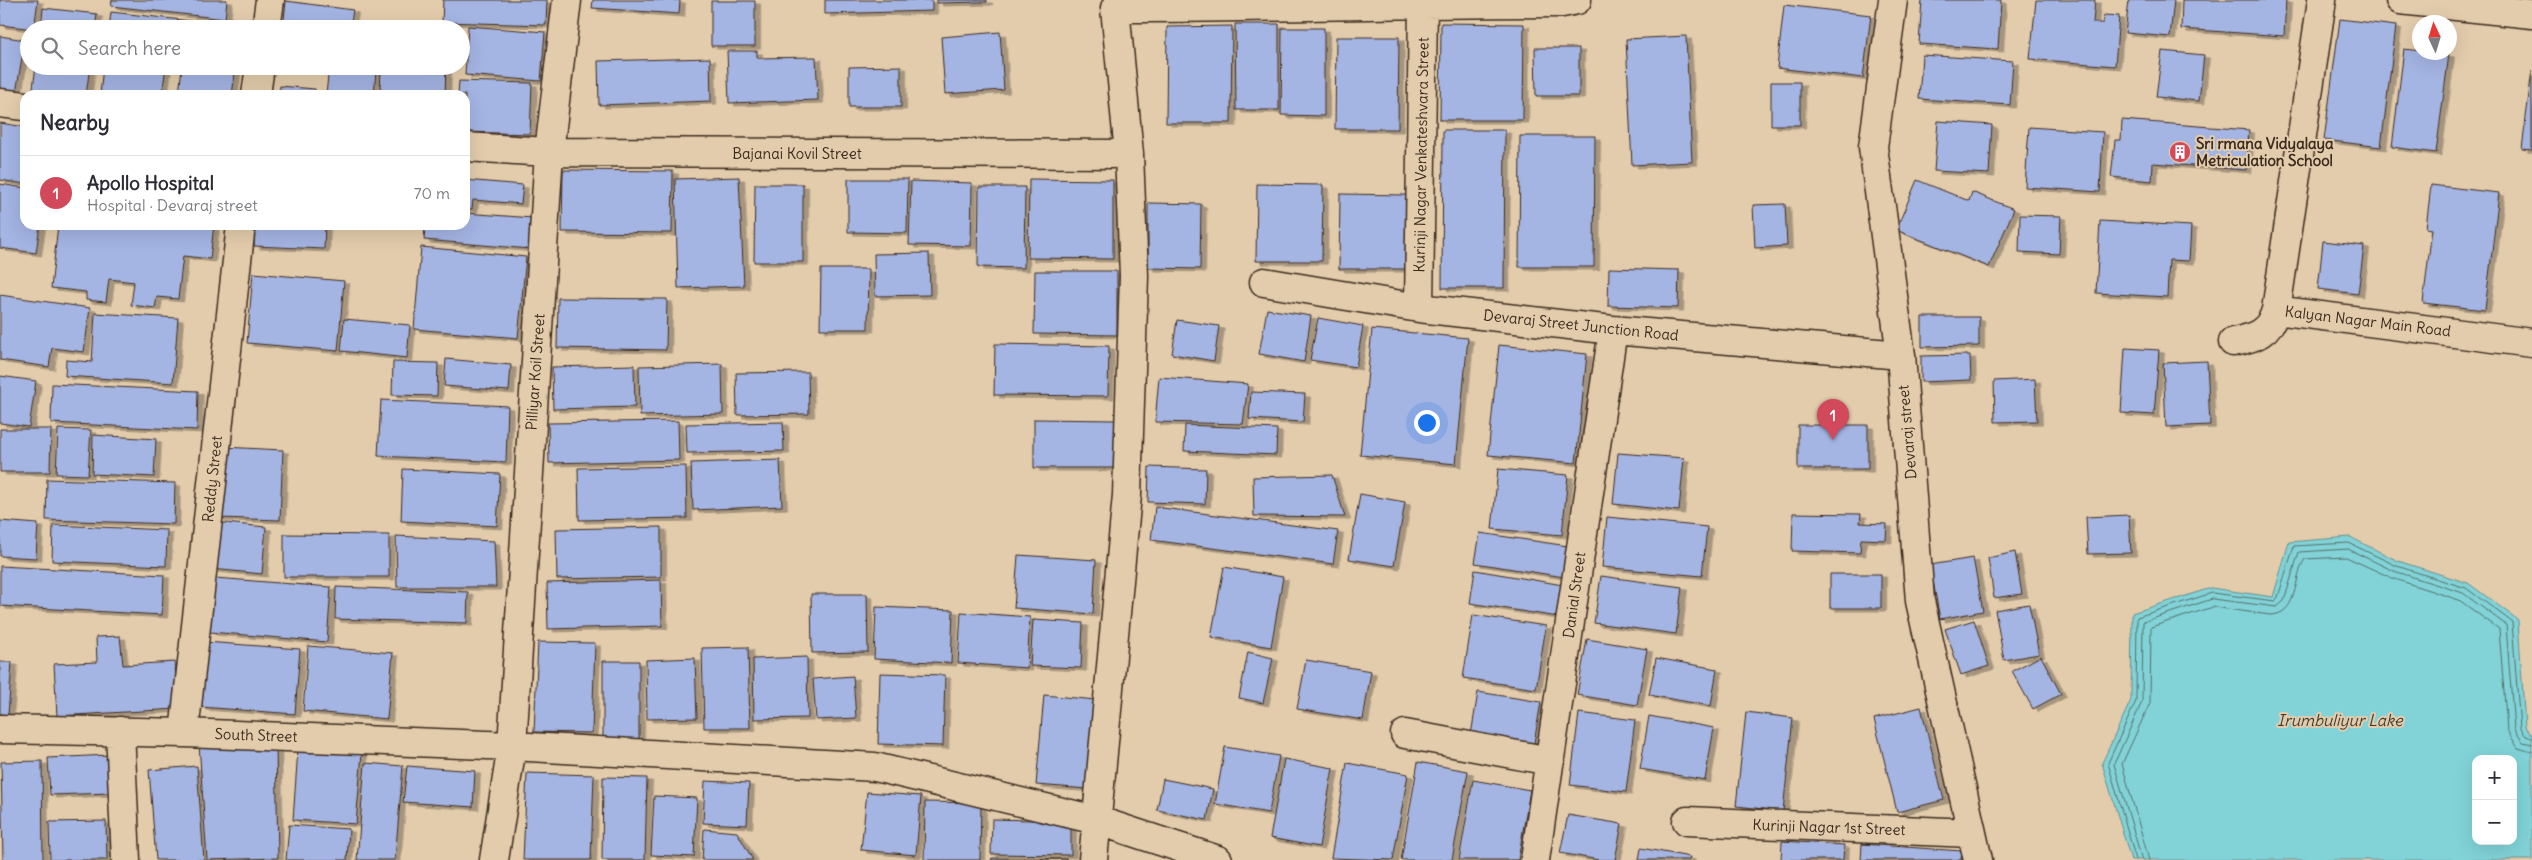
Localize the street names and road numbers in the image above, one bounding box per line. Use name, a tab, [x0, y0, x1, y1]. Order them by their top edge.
street label: Kurinji Nagar Venkateshvara Street	[1409, 37, 1433, 273]
street label: Bajanai Kovil Street	[732, 144, 862, 163]
street label: Kalyan Nagar Main Road	[2284, 301, 2452, 341]
street label: Devaraj Street Junction Road	[1482, 305, 1680, 345]
street label: Pilliyar Koil Street	[521, 313, 549, 431]
street label: Devaraj street	[1893, 384, 1921, 480]
street label: Reddy Street	[198, 435, 226, 523]
street label: Danial Street	[1559, 551, 1589, 639]
street label: South Street	[214, 724, 298, 746]
street label: Kurinji Nagar 1st Street	[1752, 815, 1906, 839]

